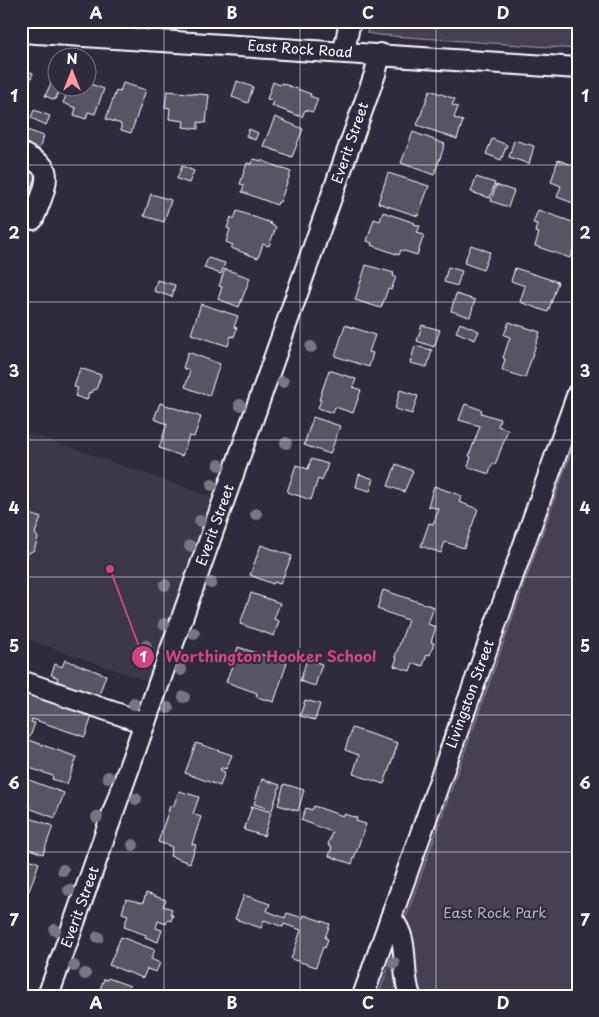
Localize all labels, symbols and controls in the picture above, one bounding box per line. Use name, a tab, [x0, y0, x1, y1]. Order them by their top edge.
text: A	[90, 0, 103, 24]
text: B	[227, 0, 238, 24]
text: C	[362, 0, 374, 24]
text: D	[497, 0, 509, 24]
street label: East Rock Road	[247, 34, 353, 63]
north arrow	[48, 48, 98, 98]
text: N	[66, 48, 78, 69]
text: 1	[10, 83, 18, 107]
text: 1	[581, 83, 589, 107]
street label: Everit Street	[326, 99, 373, 186]
text: 2	[8, 220, 20, 244]
text: 2	[579, 220, 591, 244]
text: 3	[9, 358, 19, 382]
text: 3	[580, 358, 590, 382]
street label: Everit Street	[190, 481, 239, 568]
text: 4	[9, 495, 20, 519]
text: 4	[580, 495, 591, 519]
text: 5	[9, 633, 19, 657]
text: 5	[580, 633, 590, 657]
street label: Livingston Street	[440, 636, 499, 751]
callout: Worthington Hooker School	[131, 642, 387, 672]
text: 1	[139, 644, 147, 667]
text: Worthington Hooker School	[166, 644, 376, 667]
text: 6	[8, 770, 20, 794]
text: 6	[579, 770, 591, 794]
street label: Everit Street	[55, 863, 104, 950]
park label: East Rock Park	[443, 902, 547, 923]
text: 7	[9, 907, 19, 931]
text: 7	[580, 907, 590, 931]
text: A	[90, 990, 103, 1014]
text: B	[227, 990, 238, 1014]
text: C	[362, 990, 374, 1014]
text: D	[497, 990, 509, 1014]

